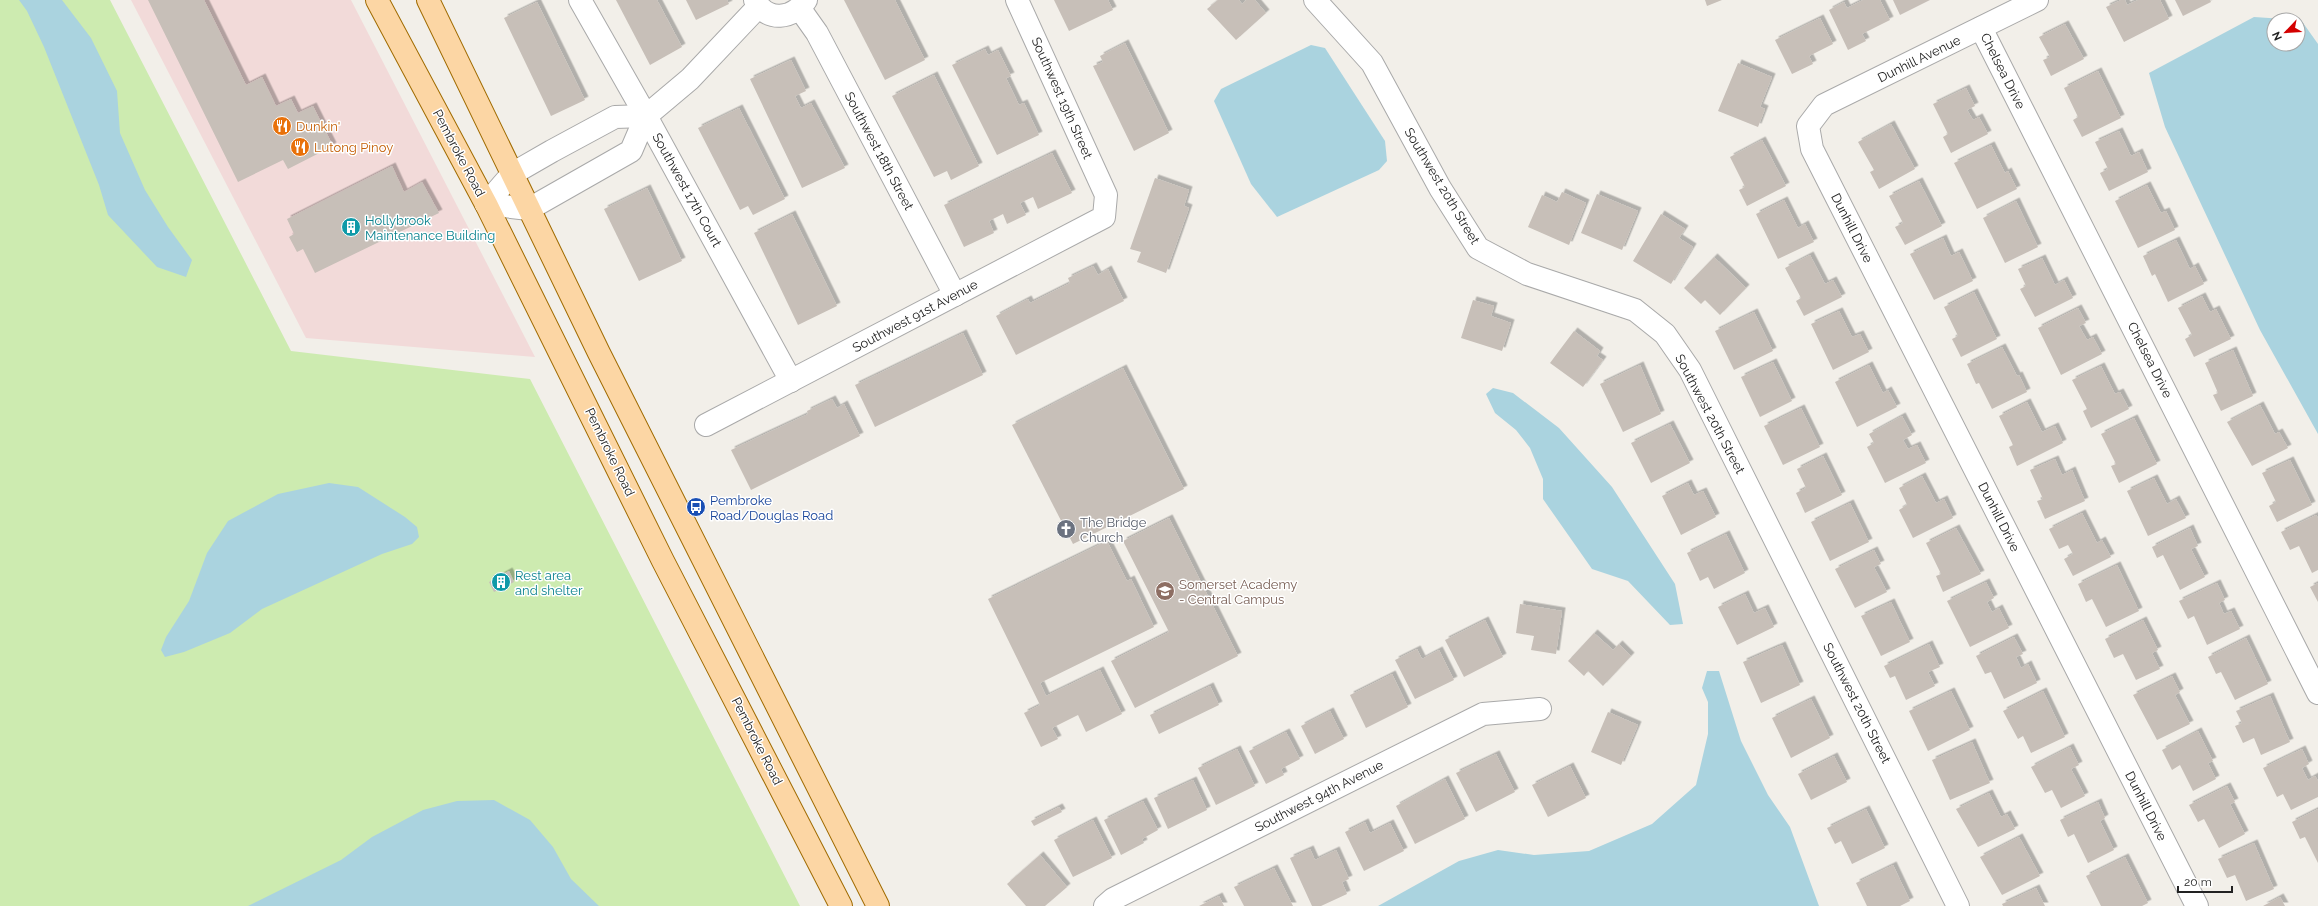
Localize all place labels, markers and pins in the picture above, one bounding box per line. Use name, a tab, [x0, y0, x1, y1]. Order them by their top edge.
restaurant icon: Dunkin'	[271, 115, 293, 137]
place label: Dunkin'	[296, 119, 340, 134]
restaurant icon: Lutong Pinoy	[289, 136, 311, 158]
place label: Lutong Pinoy	[314, 140, 393, 155]
place label: Hollybrook Maintenance Building	[365, 213, 495, 243]
building icon: Hollybrook Maintenance Building	[340, 216, 362, 238]
place label: Pembroke Road/Douglas Road	[710, 493, 833, 523]
bus stop icon: Pembroke Road/Douglas Road	[685, 496, 707, 518]
place label: The Bridge Church	[1080, 515, 1147, 545]
church icon: The Bridge Church	[1055, 518, 1077, 540]
place label: Rest area and shelter	[515, 568, 583, 598]
building icon: Rest area and shelter	[490, 571, 512, 593]
place label: Somerset Academy - Central Campus	[1179, 577, 1297, 607]
school or university icon: Somerset Academy - Central Campus	[1154, 580, 1176, 602]

